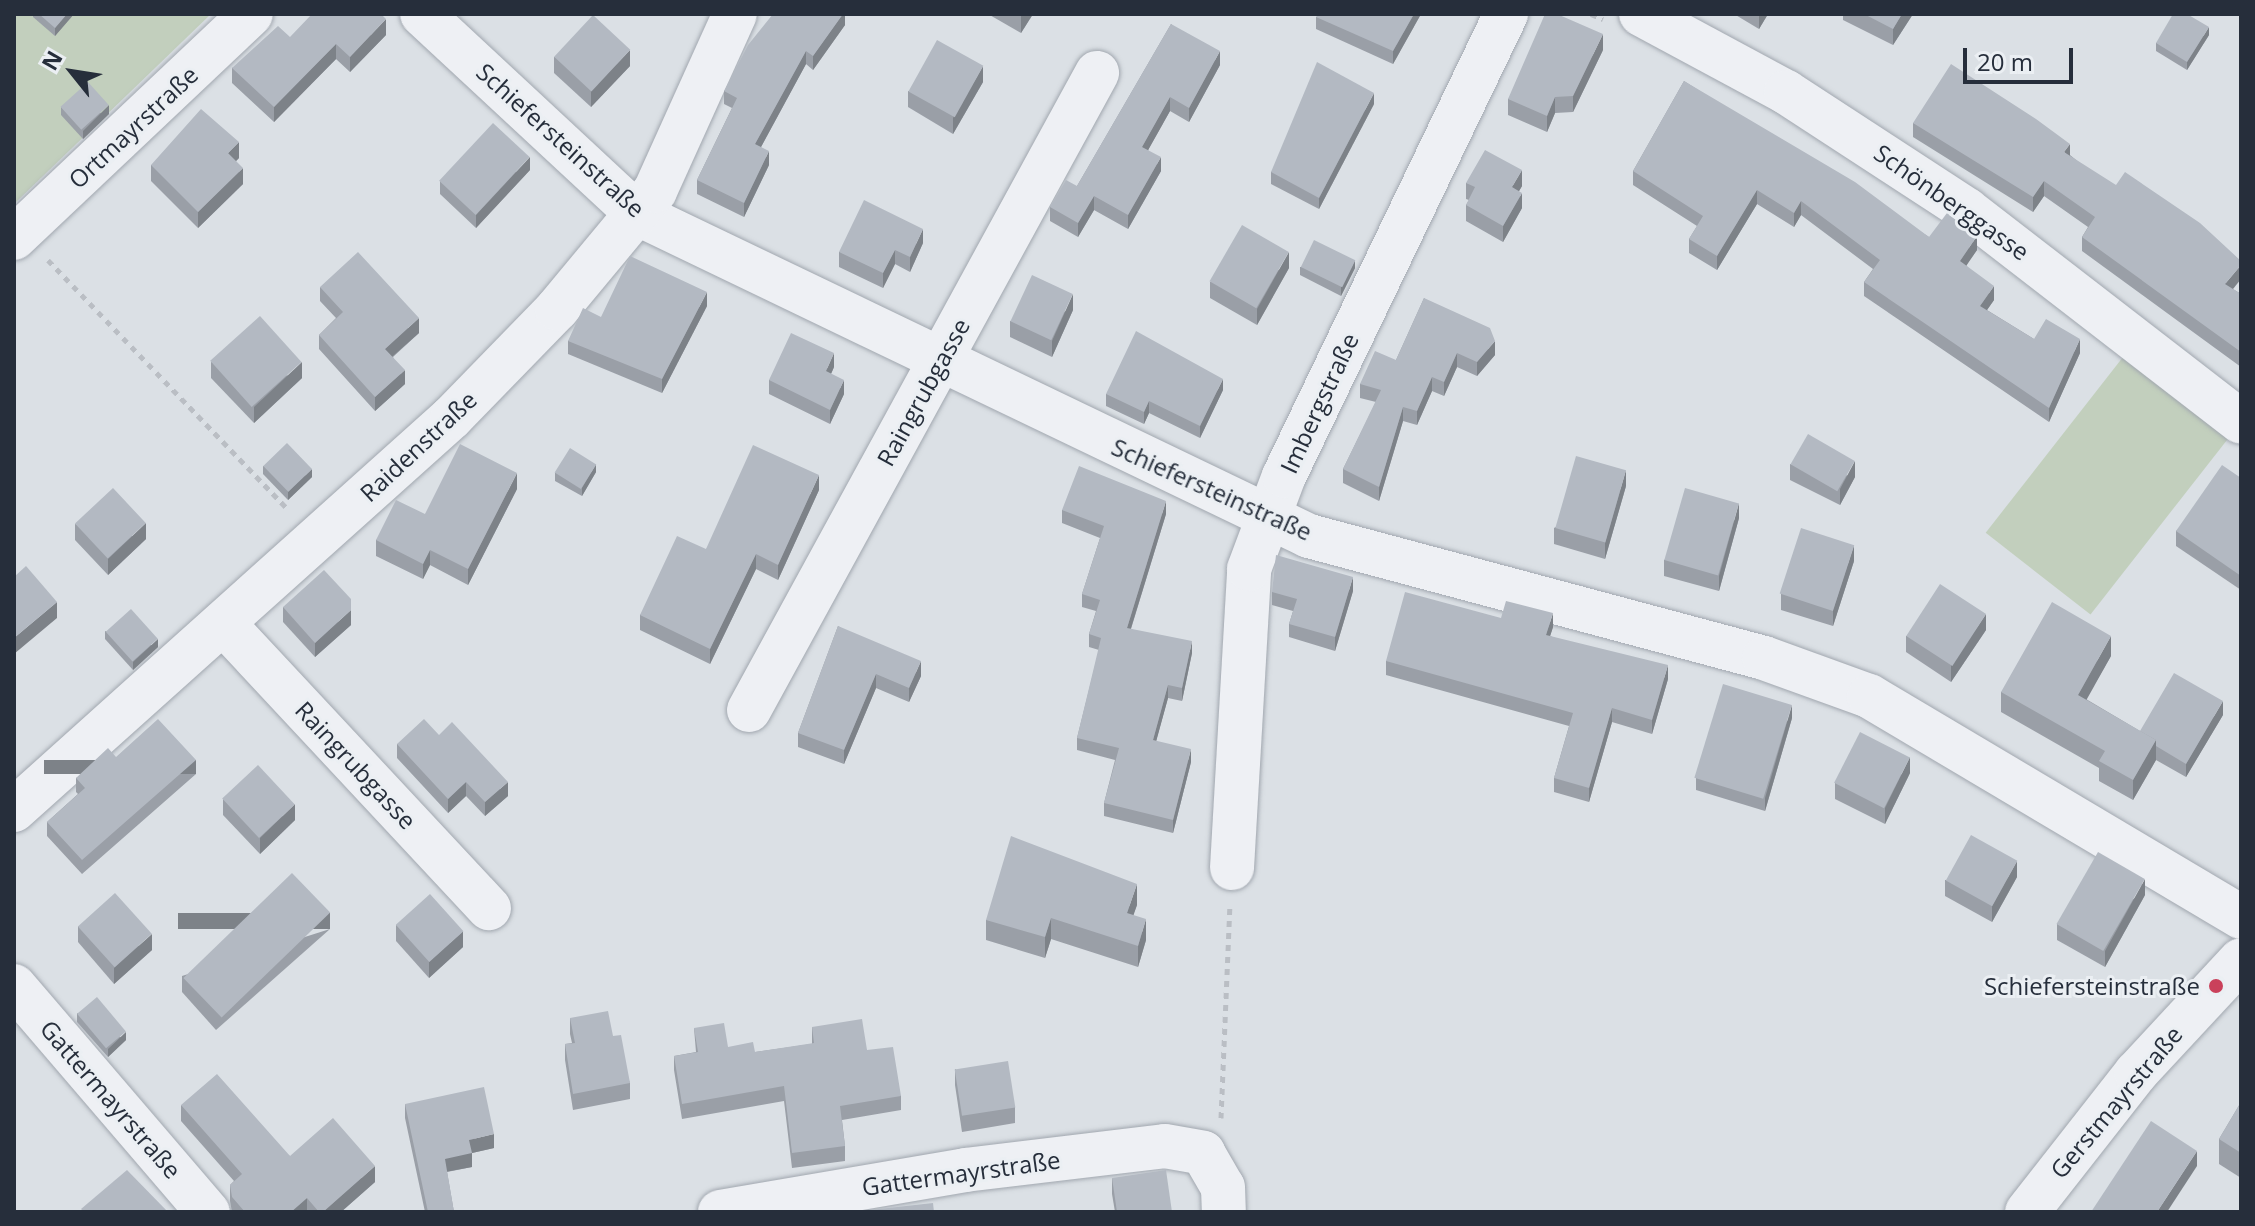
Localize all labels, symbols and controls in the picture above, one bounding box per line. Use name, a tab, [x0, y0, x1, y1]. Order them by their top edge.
north arrow	[32, 32, 112, 112]
scale bar	[1967, 32, 2077, 82]
text: N	[34, 45, 69, 75]
text: 20 m	[1977, 45, 2033, 78]
street label: Schiefersteinstraße	[471, 57, 651, 223]
street label: Ortmayrstraße	[62, 60, 204, 194]
street label: Schönberggasse	[1869, 138, 2035, 266]
street label: Raingrubgasse	[871, 313, 975, 471]
street label: Imbergstraße	[1274, 328, 1364, 478]
street label: Raidenstraße	[354, 385, 482, 507]
street label: Schiefersteinstraße	[1107, 432, 1317, 546]
street label: Raingrubgasse	[290, 695, 422, 835]
place label: Schiefersteinstraße	[1984, 972, 2200, 1000]
marker: Schiefersteinstraße	[2207, 977, 2225, 995]
street label: Gattermayrstraße	[34, 1014, 188, 1184]
street label: Gerstmayrstraße	[2044, 1020, 2188, 1184]
street label: Gattermayrstraße	[860, 1145, 1062, 1201]

